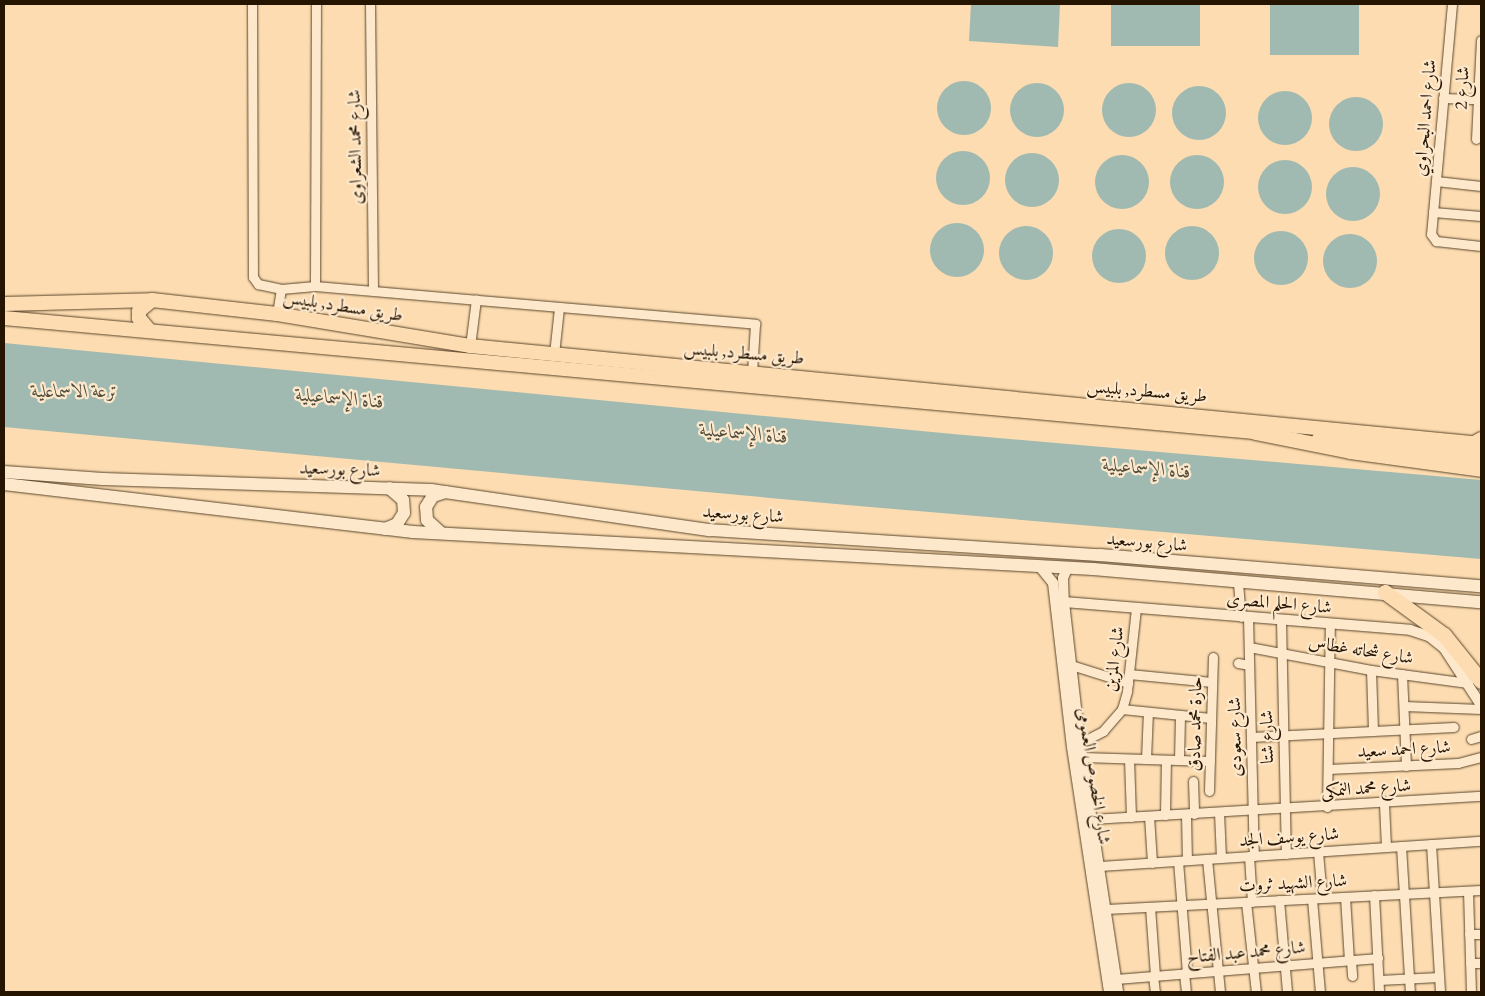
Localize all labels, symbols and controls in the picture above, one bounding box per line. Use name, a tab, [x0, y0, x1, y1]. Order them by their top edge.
street label: شارع احمد البحراوي	[1409, 59, 1441, 177]
street label: شارع 2	[1450, 66, 1474, 110]
street label: شارع محمد الشعراوى	[343, 89, 367, 205]
street label: طريق مسطرد, بلبيس	[282, 286, 404, 326]
street label: طريق مسطرد, بلبيس	[683, 337, 805, 369]
street label: طريق مسطرد, بلبيس	[1086, 375, 1208, 407]
water label: ترعة الاسماعلية	[32, 380, 118, 402]
water label: قناة الإسماعيلية	[295, 383, 385, 413]
water label: قناة الإسماعيلية	[699, 418, 789, 448]
water label: قناة الإسماعيلية	[1102, 453, 1192, 483]
street label: شارع بورسعيد	[299, 457, 381, 481]
street label: شارع بورسعيد	[702, 500, 784, 528]
street label: شارع بورسعيد	[1106, 528, 1188, 556]
street label: شارع الحلم المصرى	[1225, 588, 1333, 618]
street label: شارع المزين	[1099, 625, 1129, 693]
street label: شارع شحاته غطاس	[1307, 631, 1415, 669]
street label: حارة محمد صادق	[1183, 676, 1207, 772]
street label: شارع سعودى	[1224, 697, 1246, 777]
street label: شارع الخصوص العمومى	[1073, 706, 1115, 846]
street label: شارع شتا	[1256, 710, 1278, 764]
street label: شارع احمد سعيد	[1357, 736, 1451, 762]
street label: شارع محمد النمكى	[1320, 774, 1412, 802]
street label: شارع يوسف الجد	[1238, 823, 1340, 851]
street label: شارع الشهيد ثروت	[1238, 869, 1348, 897]
street label: شارع محمد عبد الفتاح	[1186, 936, 1306, 968]

